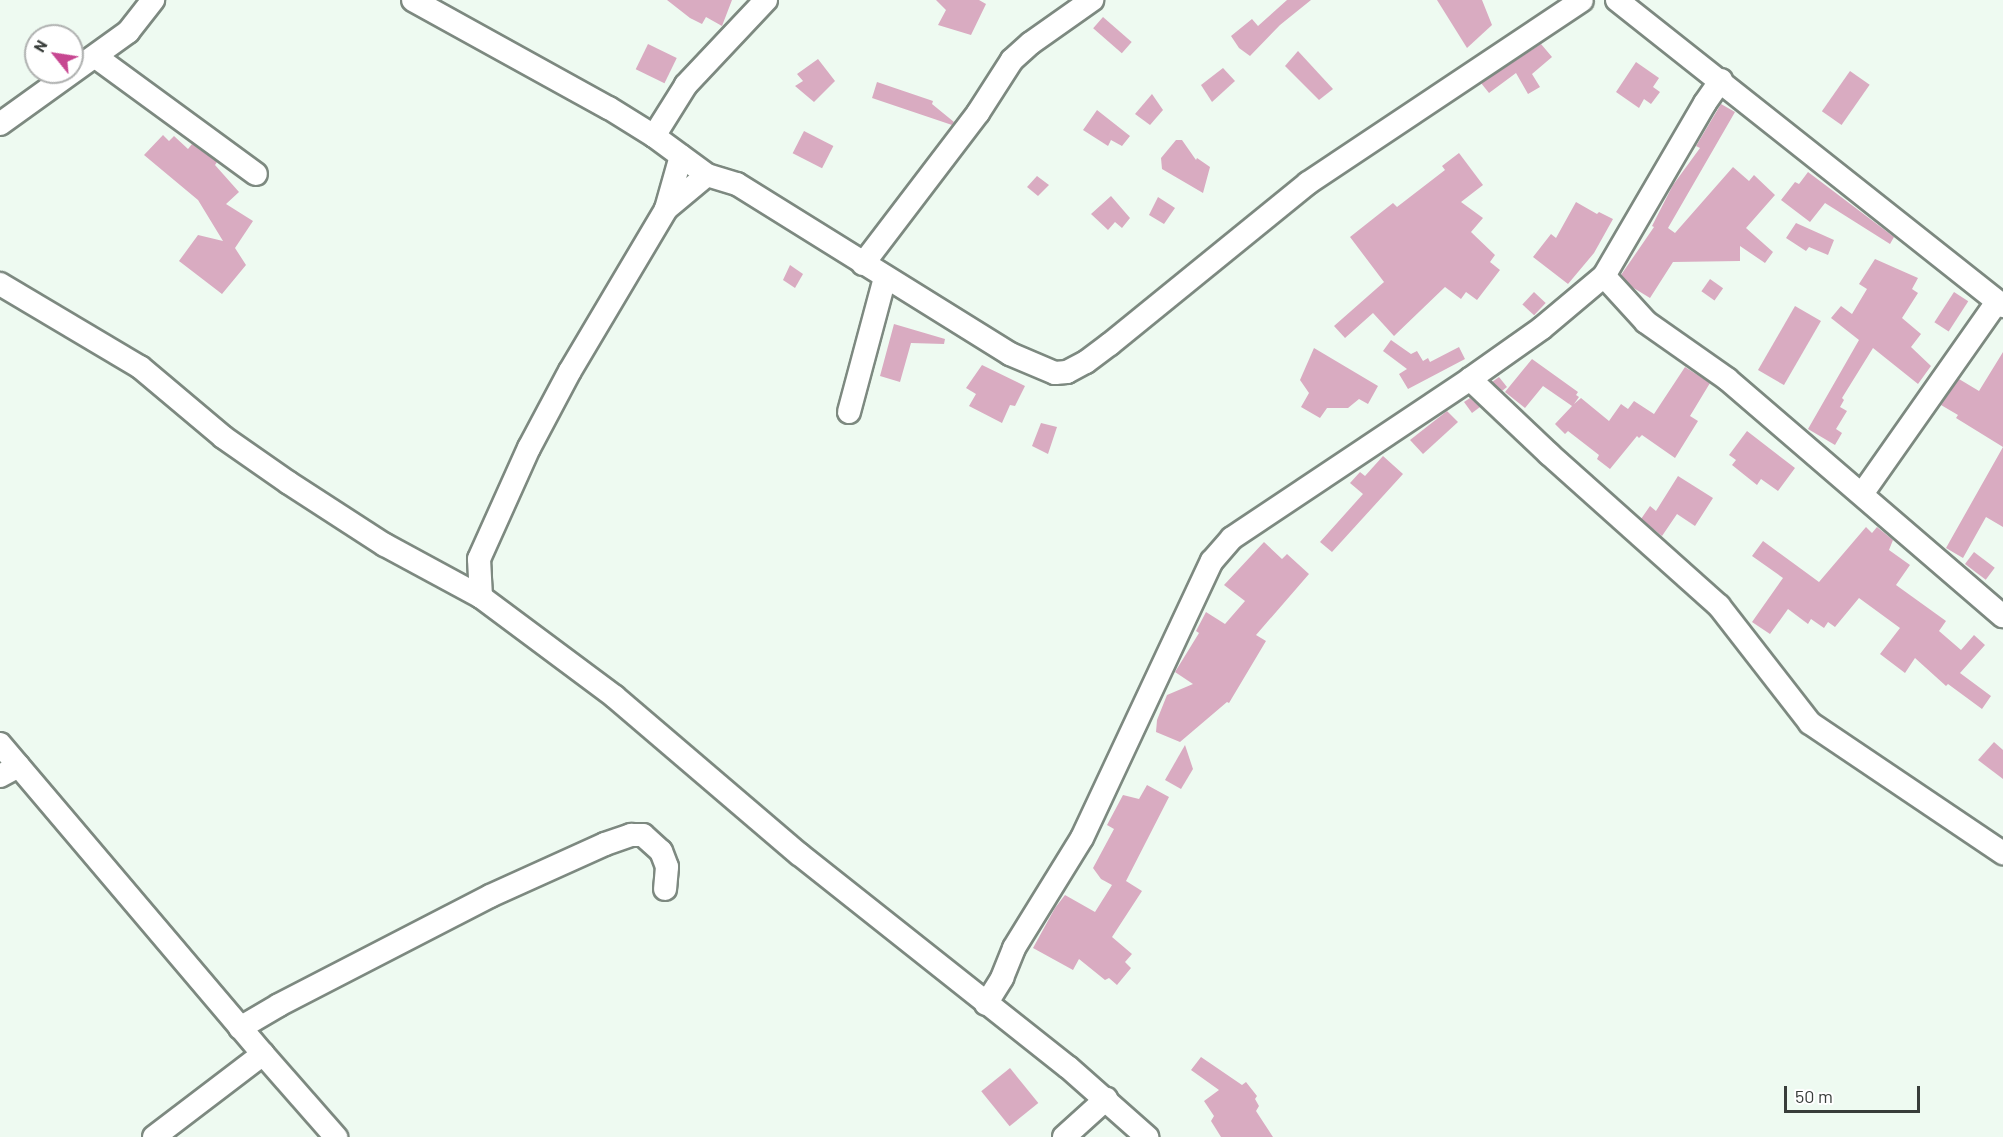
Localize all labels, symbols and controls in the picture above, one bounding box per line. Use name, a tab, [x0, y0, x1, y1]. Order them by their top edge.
north arrow	[24, 24, 84, 84]
text: N	[29, 36, 51, 55]
scale bar	[1787, 1074, 1924, 1112]
text: 50 m	[1795, 1085, 1833, 1107]

